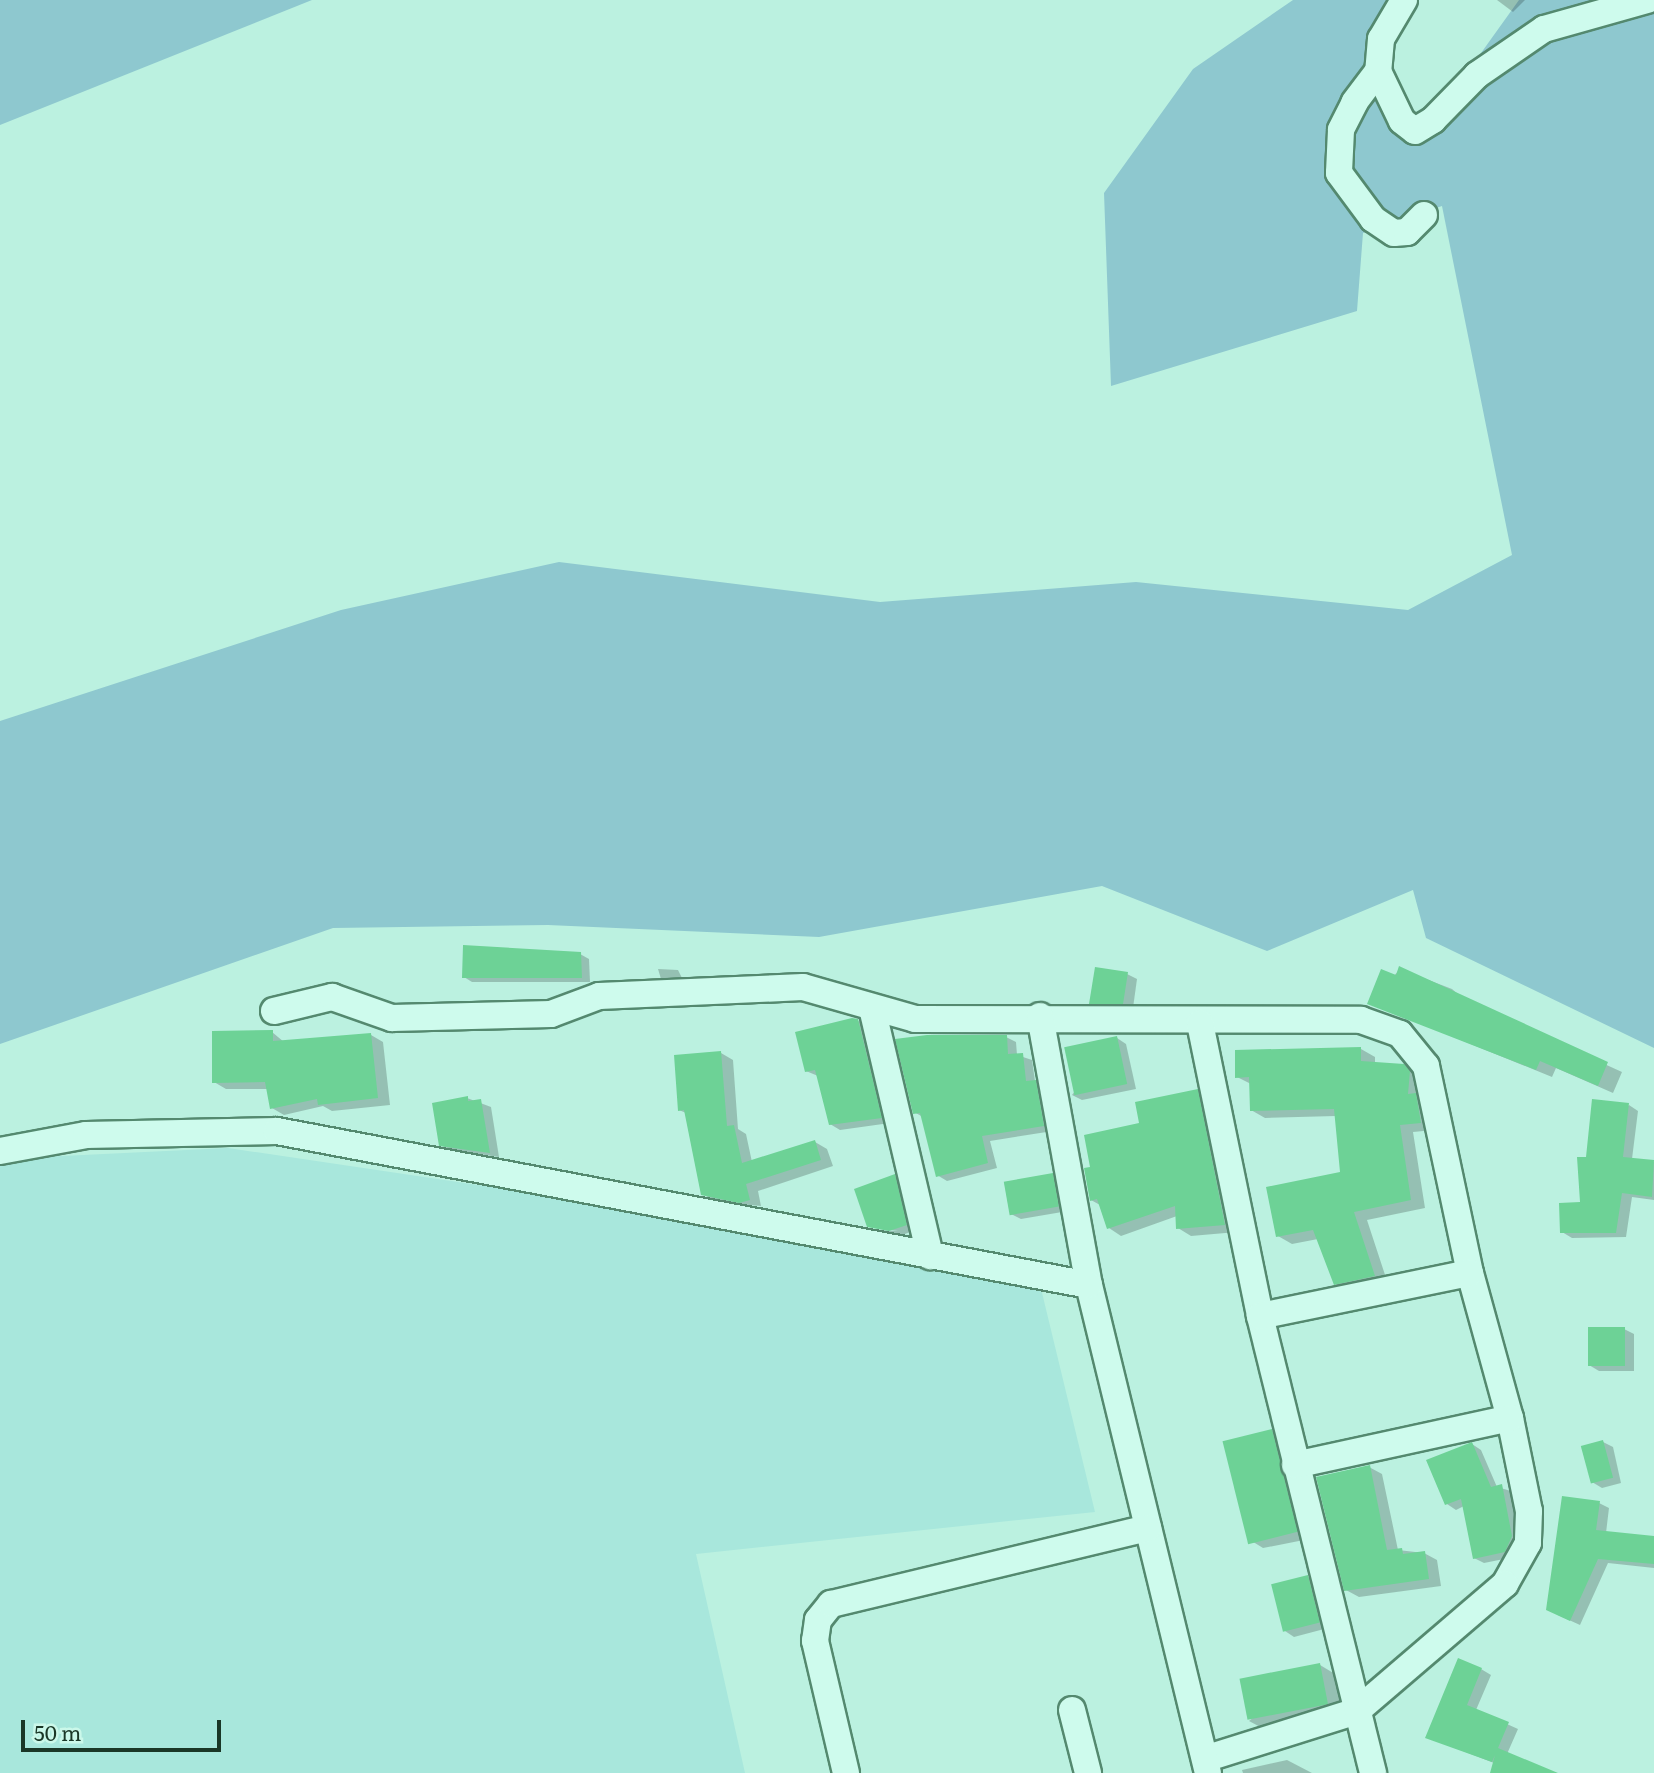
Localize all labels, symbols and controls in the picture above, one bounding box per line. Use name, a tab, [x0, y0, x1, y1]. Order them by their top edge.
scale bar	[24, 1706, 224, 1750]
text: 50 m	[34, 1716, 81, 1747]

